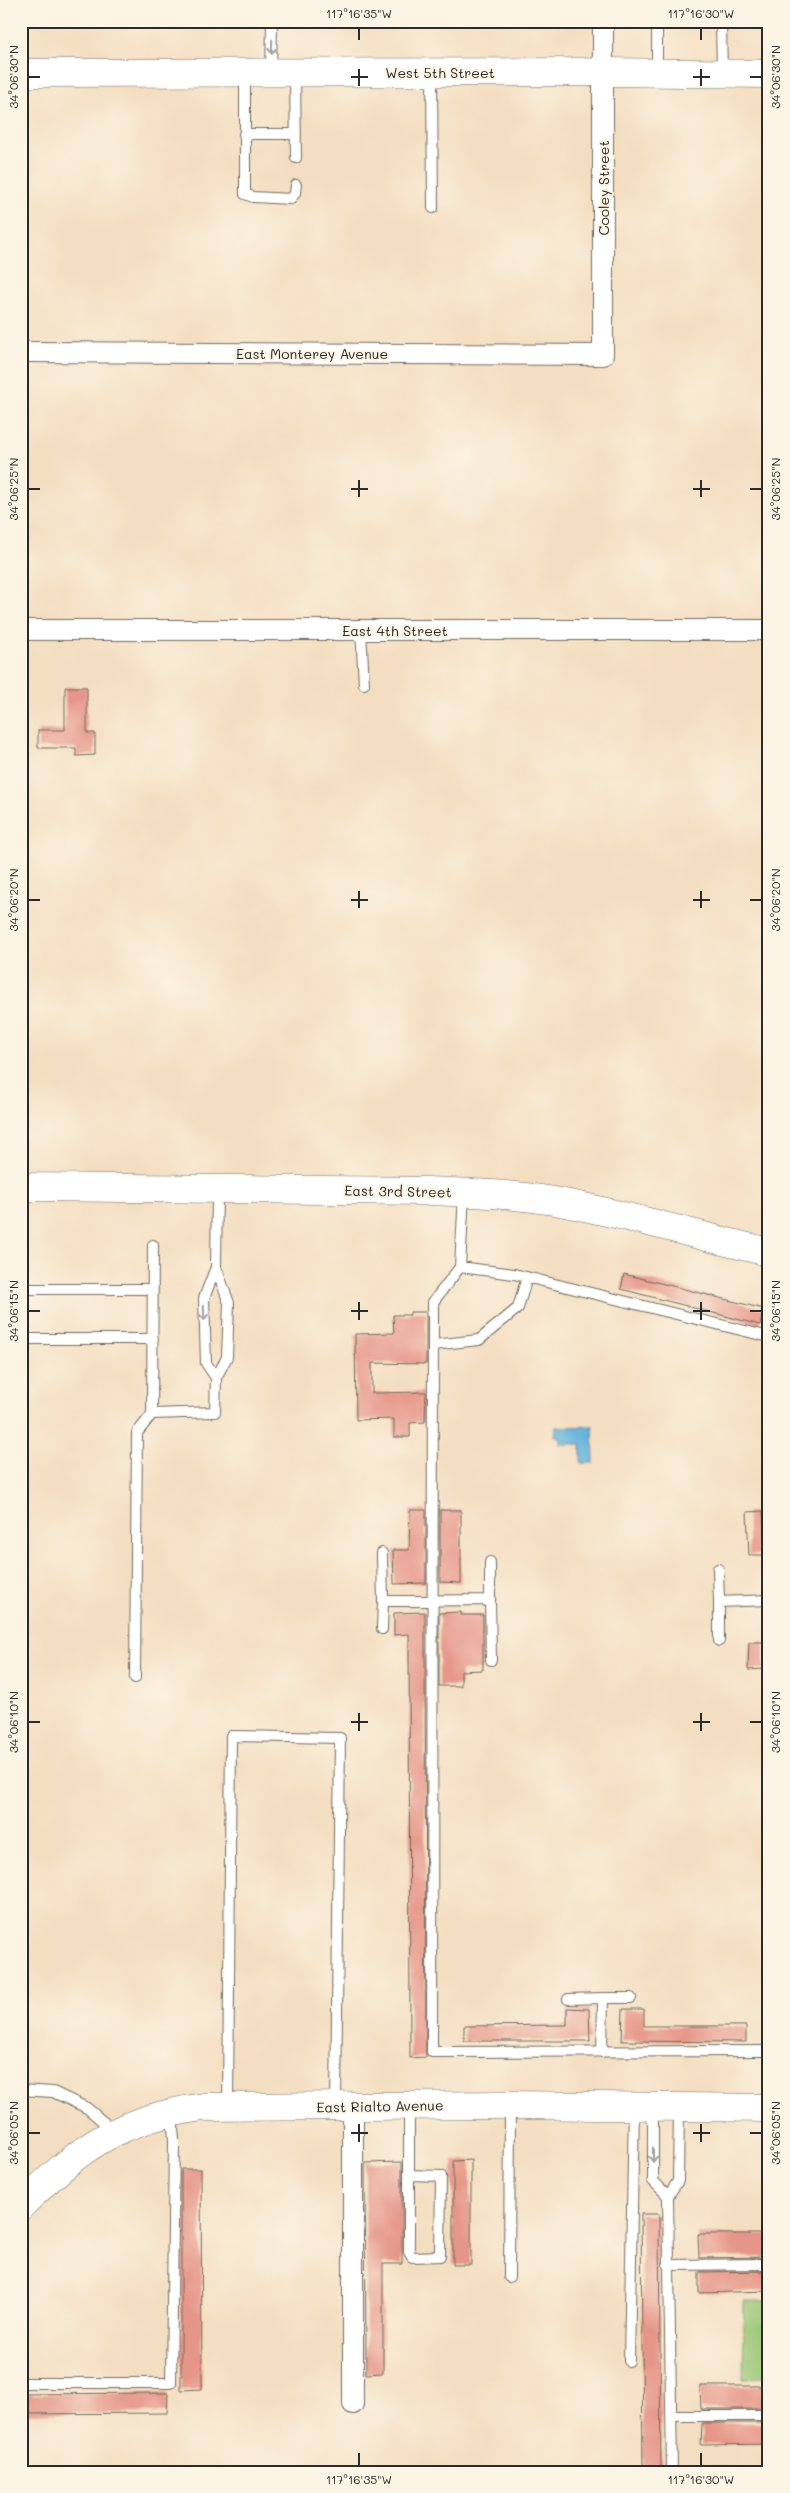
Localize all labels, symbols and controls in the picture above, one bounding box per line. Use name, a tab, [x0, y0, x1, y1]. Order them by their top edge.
text: 117°16'35"W	[326, 5, 392, 21]
text: 117°16'30"W	[668, 5, 734, 21]
one-way arrow	[267, 38, 277, 55]
text: 34°06'30"N	[5, 45, 21, 109]
text: 34°06'30"N	[767, 45, 783, 109]
street label: West 5th Street	[385, 63, 495, 82]
street label: Cooley Street	[594, 140, 613, 236]
street label: East Monterey Avenue	[236, 344, 388, 363]
text: 34°06'25"N	[5, 458, 21, 520]
text: 34°06'25"N	[767, 458, 783, 520]
street label: East 4th Street	[342, 621, 448, 640]
text: 34°06'20"N	[5, 868, 21, 932]
text: 34°06'20"N	[767, 868, 783, 932]
street label: East 3rd Street	[344, 1181, 452, 1201]
text: 34°06'15"N	[5, 1280, 21, 1342]
text: 34°06'15"N	[767, 1280, 783, 1342]
one-way arrow	[199, 1305, 209, 1321]
text: 34°06'10"N	[5, 1691, 21, 1753]
text: 34°06'10"N	[767, 1691, 783, 1753]
street label: East Rialto Avenue	[316, 2095, 444, 2117]
text: 34°06'05"N	[5, 2101, 21, 2165]
text: 34°06'05"N	[767, 2101, 783, 2165]
one-way arrow	[648, 2146, 658, 2163]
text: 117°16'35"W	[326, 2471, 392, 2487]
text: 117°16'30"W	[668, 2471, 734, 2487]

